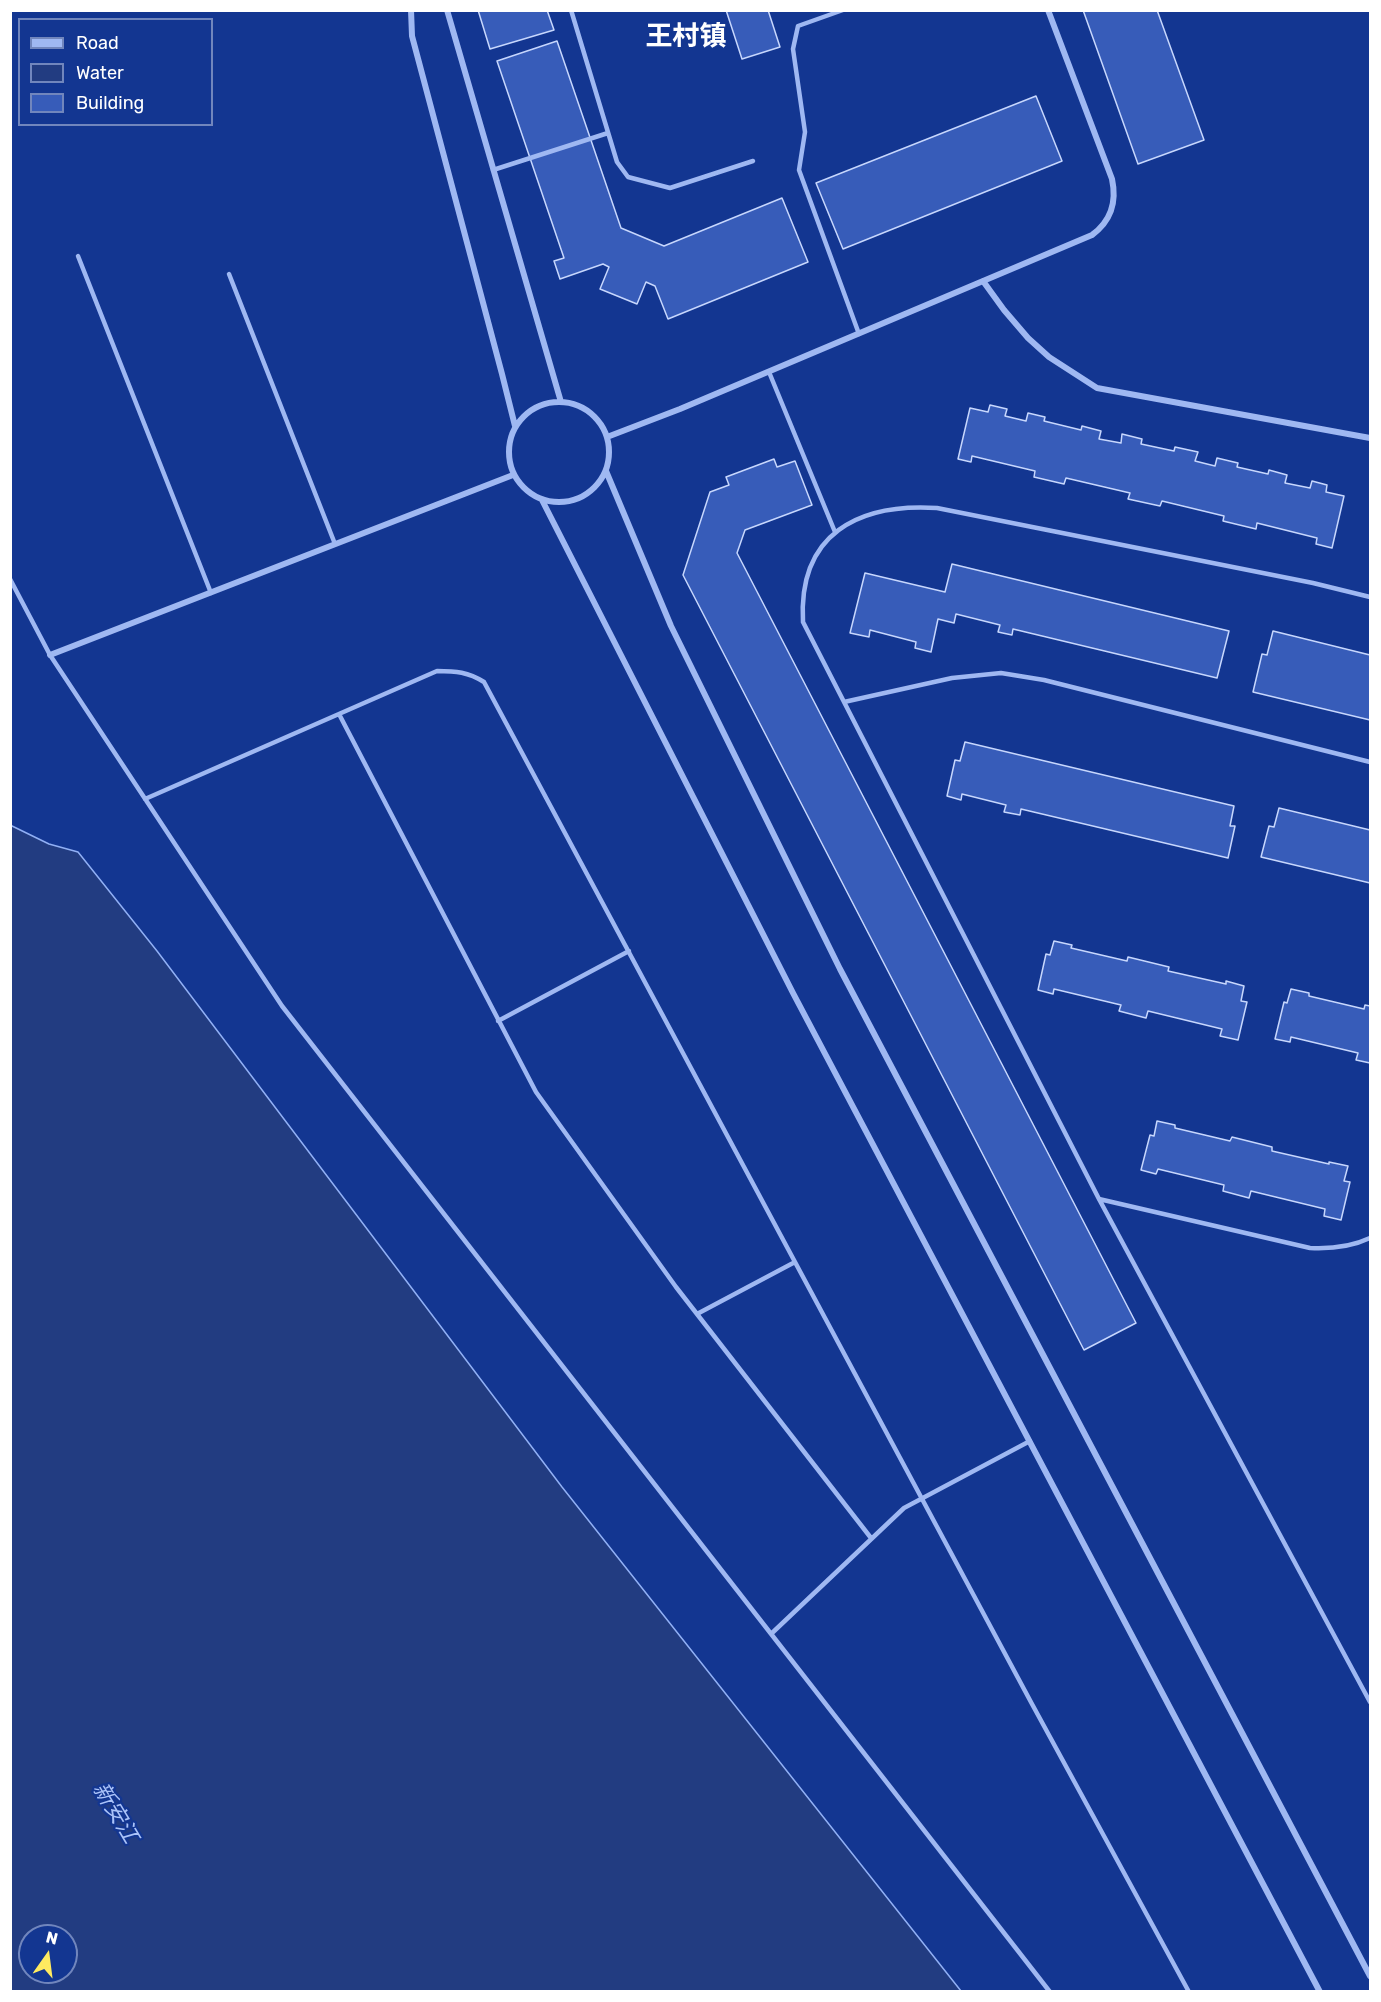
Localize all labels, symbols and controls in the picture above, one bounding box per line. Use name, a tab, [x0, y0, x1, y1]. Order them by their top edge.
legend	[18, 18, 213, 126]
district label: 王村镇	[646, 21, 726, 53]
text: Road	[76, 32, 119, 54]
text: Water	[76, 62, 124, 84]
text: Building	[76, 92, 144, 114]
water label: 新安江	[87, 1778, 143, 1848]
north arrow	[18, 1924, 78, 1984]
text: N	[44, 1927, 60, 1949]

